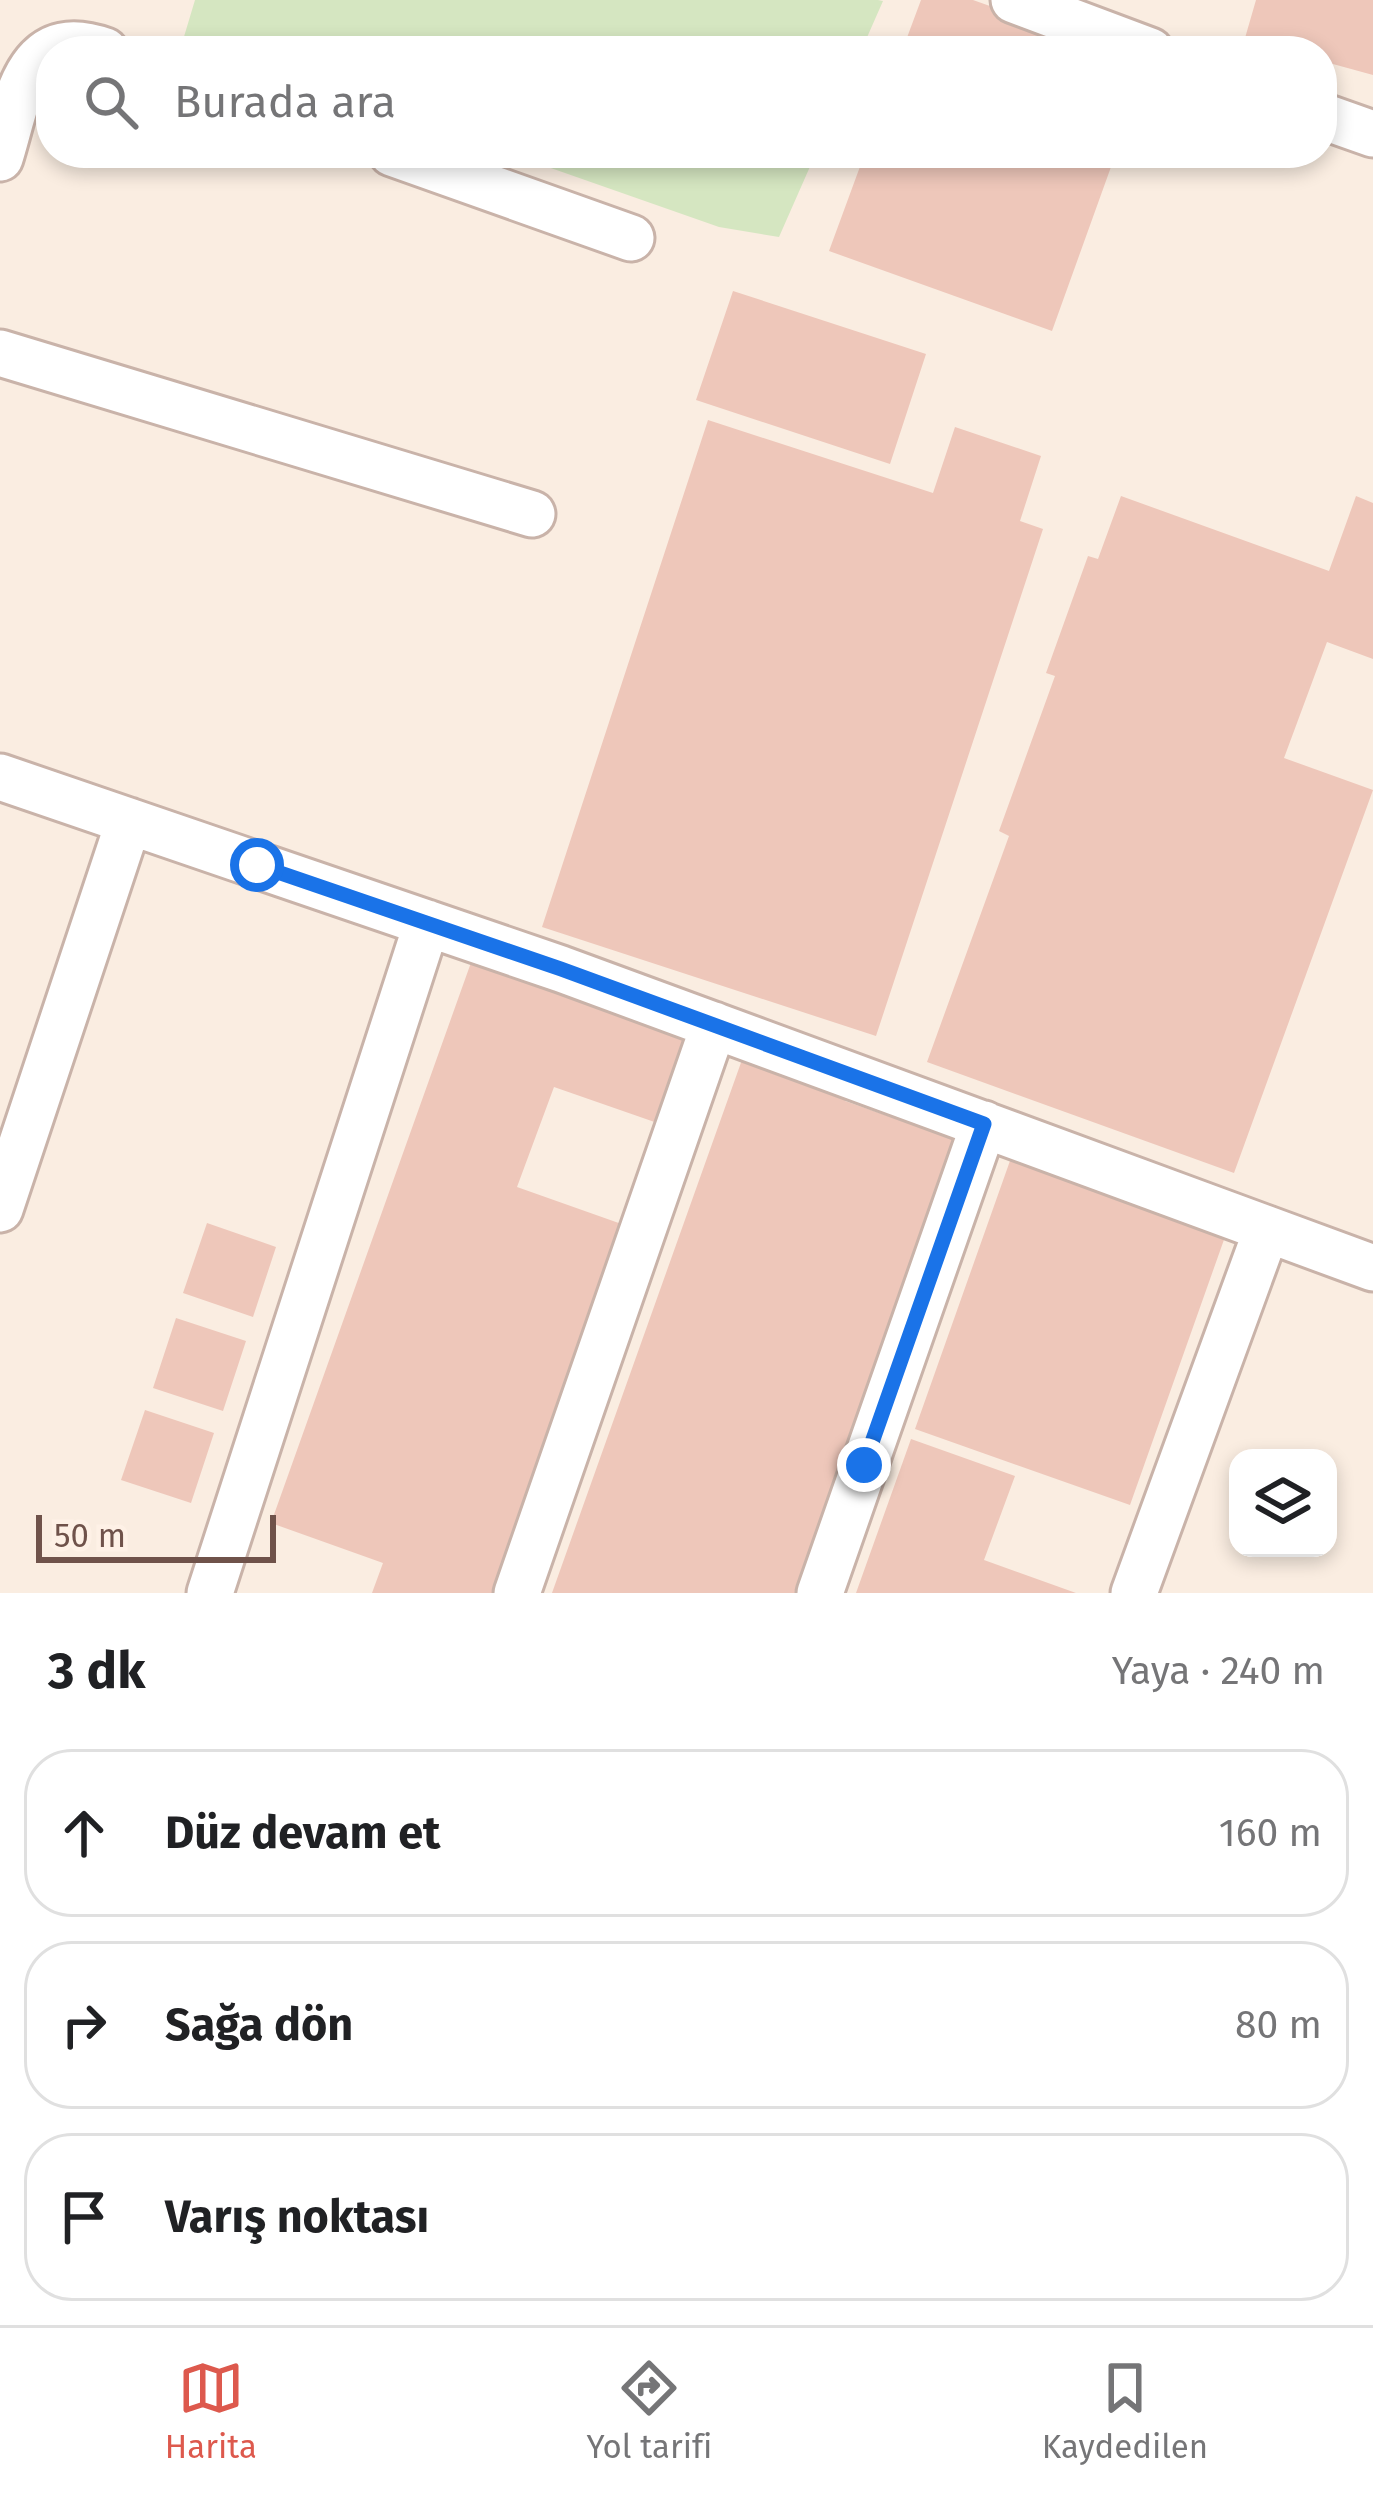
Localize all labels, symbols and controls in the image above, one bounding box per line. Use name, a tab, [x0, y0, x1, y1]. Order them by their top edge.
search box	[36, 36, 1337, 168]
icon: search	[78, 69, 144, 135]
text: Burada ara	[174, 75, 396, 129]
route start	[230, 838, 284, 892]
route end	[837, 1438, 891, 1492]
map controls	[1229, 1449, 1337, 1557]
button: layers	[1229, 1449, 1337, 1557]
scale bar	[36, 1509, 276, 1562]
text: 50 m	[54, 1516, 126, 1556]
text: 3 dk	[48, 1640, 145, 1702]
text: Yaya · 240 m	[1112, 1648, 1325, 1694]
icon: ahead	[51, 1800, 117, 1866]
text: Düz devam et	[165, 1806, 441, 1860]
text: 160 m	[1219, 1810, 1322, 1856]
icon: right	[51, 1992, 117, 2058]
text: Sağa dön	[165, 1998, 353, 2052]
text: 80 m	[1235, 2002, 1322, 2048]
icon: arrive	[51, 2184, 117, 2250]
text: Varış noktası	[165, 2190, 429, 2244]
tab: Harita	[165, 2355, 257, 2467]
tab: Yol tarifi	[586, 2355, 712, 2467]
tab: Kaydedilen	[1042, 2355, 1208, 2467]

